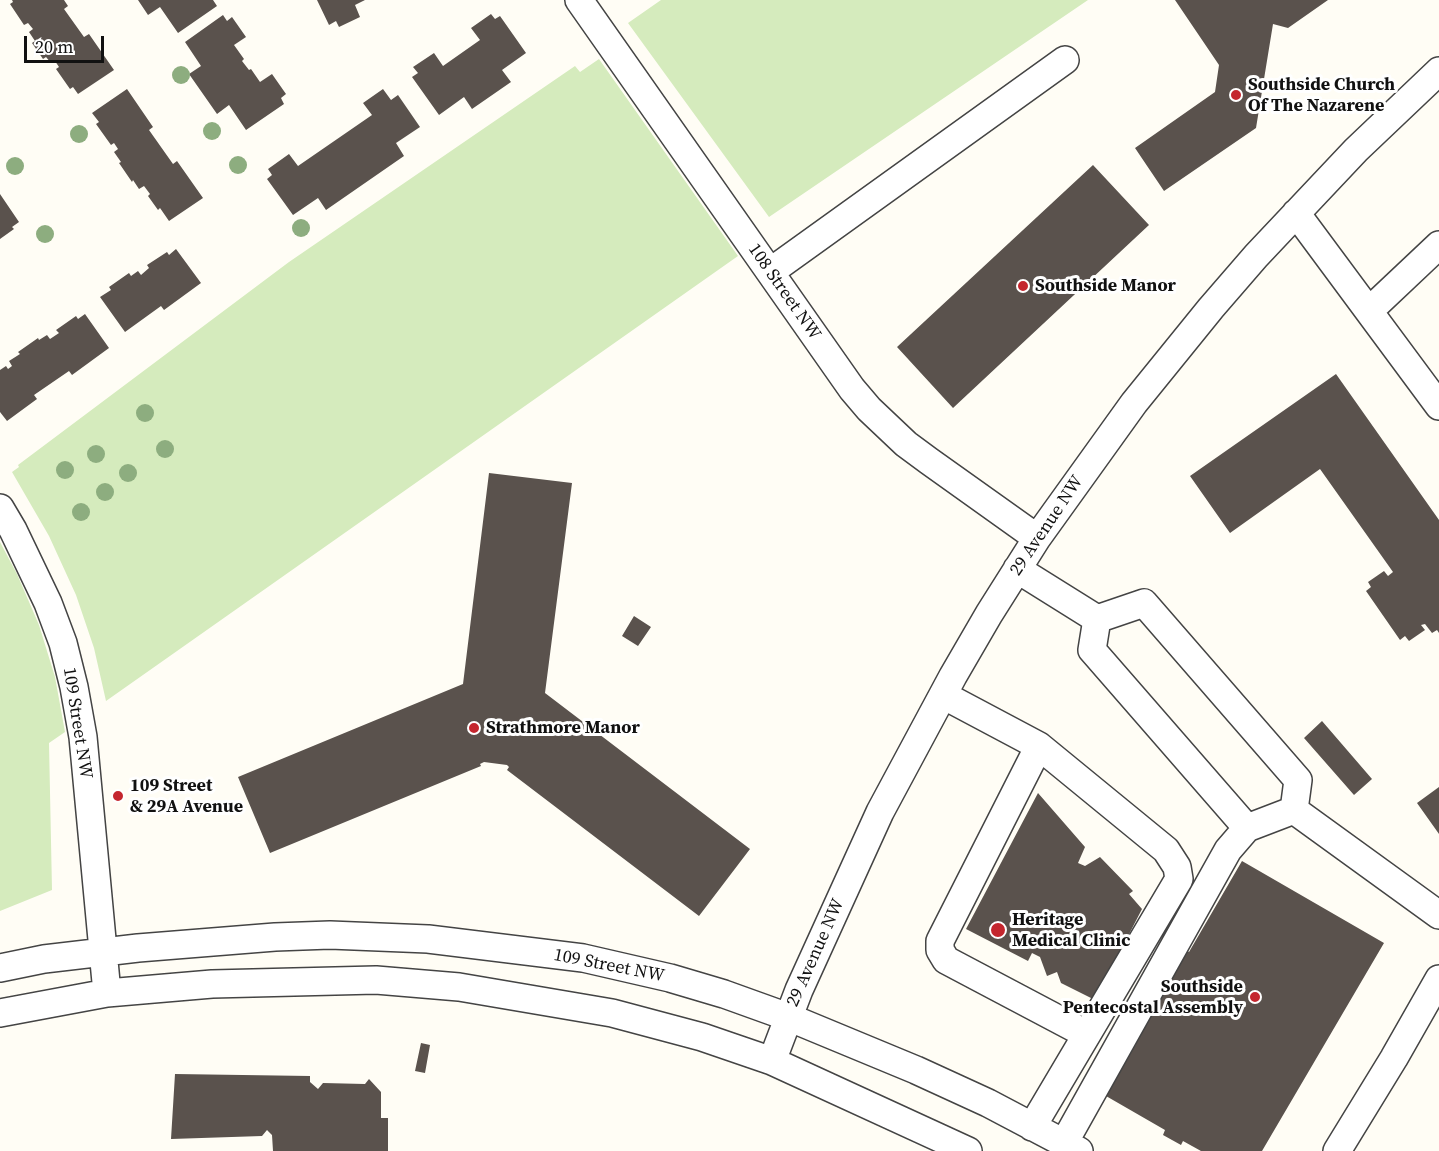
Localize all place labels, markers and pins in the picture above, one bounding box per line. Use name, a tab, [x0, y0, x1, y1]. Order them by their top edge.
place label: Southside Church Of The Nazarene	[1248, 74, 1395, 116]
marker: Southside Church Of The Nazarene	[1229, 88, 1243, 102]
place label: Southside Manor	[1035, 275, 1176, 297]
marker: Southside Manor	[1016, 279, 1030, 293]
place label: Strathmore Manor	[486, 717, 640, 739]
marker: Strathmore Manor	[467, 721, 481, 735]
place label: 109 Street & 29A Avenue	[130, 775, 243, 818]
marker: 109 Street & 29A Avenue	[111, 789, 125, 803]
place label: Heritage Medical Clinic	[1012, 909, 1130, 952]
marker: Heritage Medical Clinic	[989, 921, 1007, 939]
place label: Southside Pentecostal Assembly	[1063, 976, 1243, 1018]
marker: Southside Pentecostal Assembly	[1248, 990, 1262, 1004]

